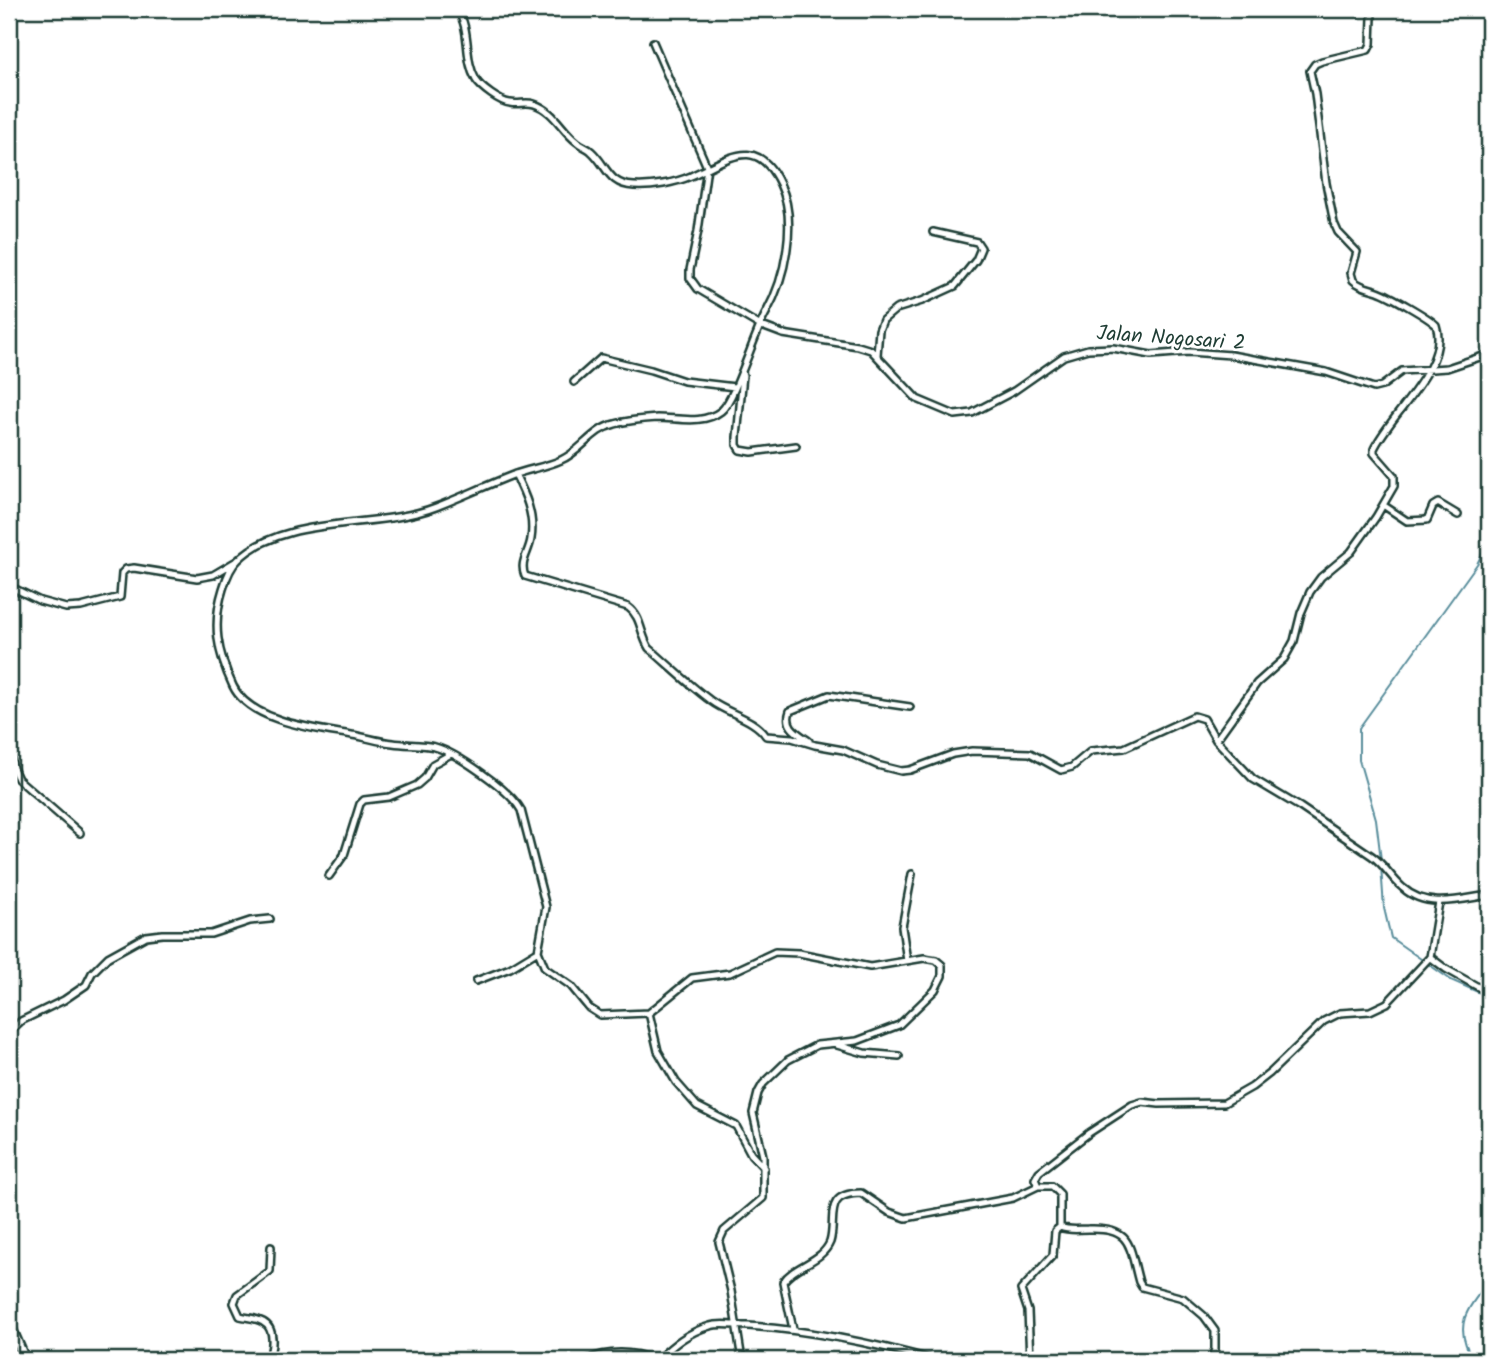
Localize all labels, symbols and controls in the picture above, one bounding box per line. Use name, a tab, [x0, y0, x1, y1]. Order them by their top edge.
street label: Jalan Nogosari 2	[1096, 317, 1246, 361]

